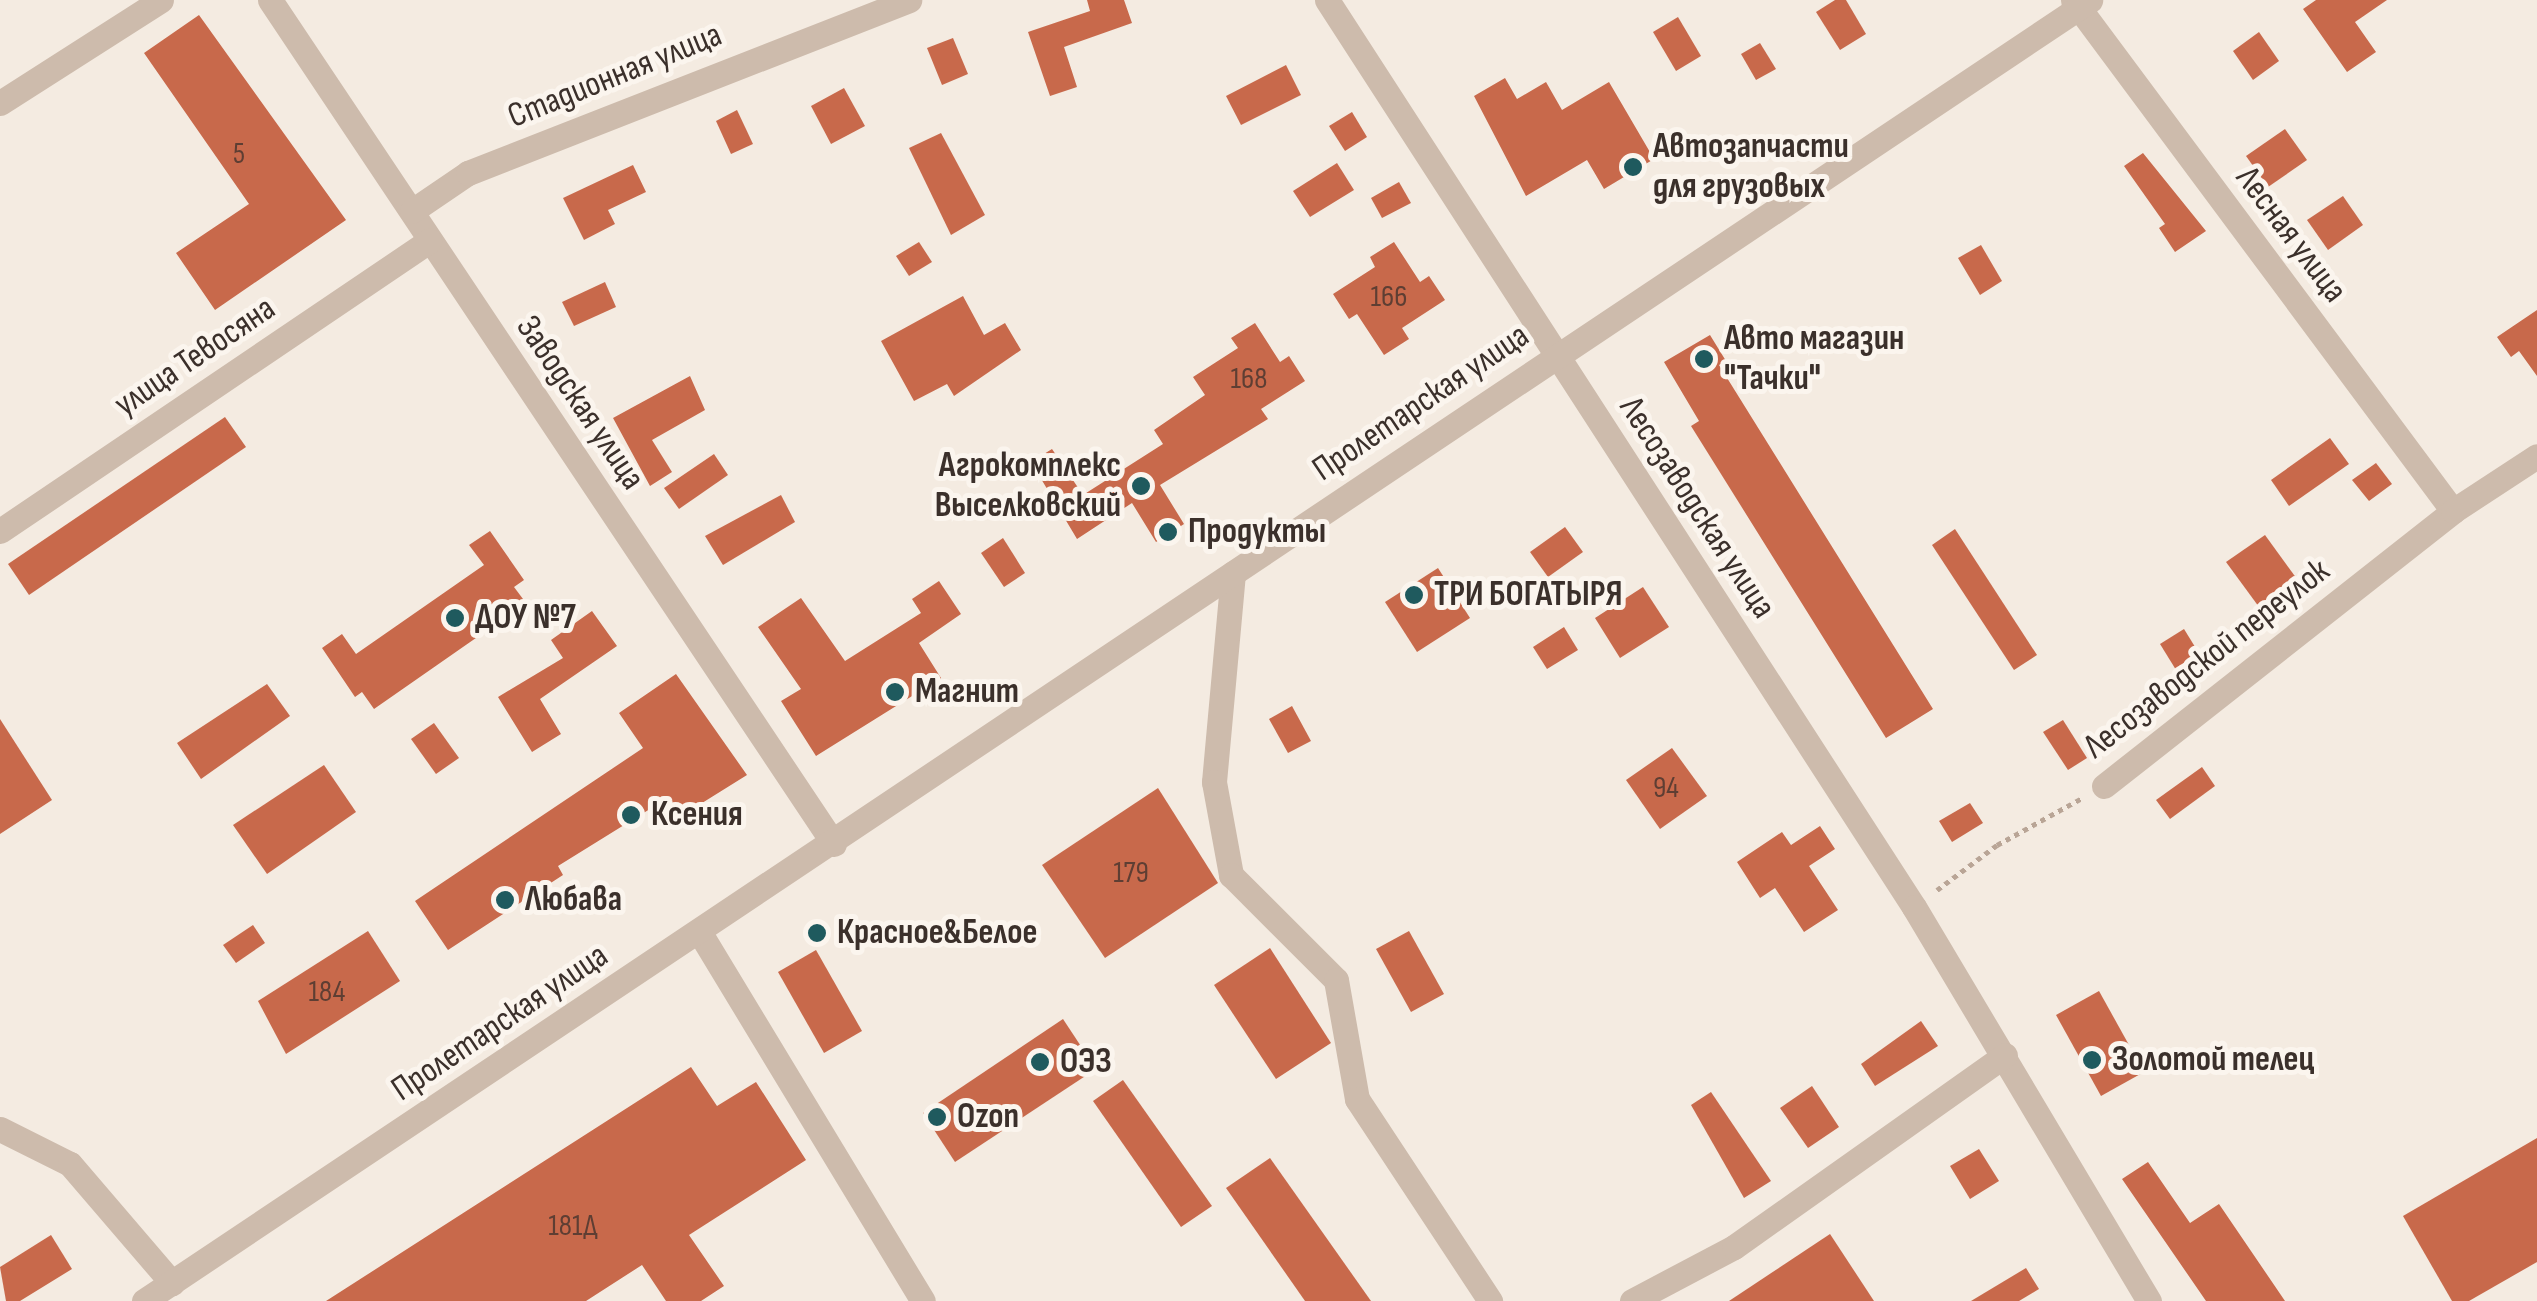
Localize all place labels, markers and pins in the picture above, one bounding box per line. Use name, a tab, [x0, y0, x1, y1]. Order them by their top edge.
place label: Автозапчасти для грузовых	[1653, 126, 1849, 208]
marker: Автозапчасти для грузовых	[1622, 156, 1644, 178]
place label: Авто магазин "Тачки"	[1724, 318, 1904, 400]
marker: Авто магазин "Тачки"	[1693, 348, 1715, 370]
place label: Агрокомплекс Выселковский	[935, 445, 1121, 527]
marker: Агрокомплекс Выселковский	[1130, 475, 1152, 497]
place label: Продукты	[1188, 511, 1326, 553]
marker: Продукты	[1157, 521, 1179, 543]
place label: ТРИ БОГАТЫРЯ	[1434, 574, 1623, 616]
marker: ТРИ БОГАТЫРЯ	[1403, 584, 1425, 606]
place label: ДОУ №7	[475, 597, 576, 639]
marker: ДОУ №7	[444, 607, 466, 629]
place label: Магнит	[915, 671, 1019, 713]
marker: Магнит	[884, 681, 906, 703]
place label: Ксения	[651, 794, 743, 836]
marker: Ксения	[620, 804, 642, 826]
place label: Любава	[525, 879, 622, 921]
marker: Любава	[494, 889, 516, 911]
place label: Красное&Белое	[837, 912, 1037, 954]
marker: Красное&Белое	[806, 922, 828, 944]
place label: Золотой телец	[2112, 1039, 2315, 1081]
place label: ОЭЗ	[1060, 1041, 1112, 1083]
marker: Золотой телец	[2081, 1049, 2103, 1071]
marker: ОЭЗ	[1029, 1051, 1051, 1073]
place label: Ozon	[957, 1096, 1019, 1138]
marker: Ozon	[926, 1106, 948, 1128]

